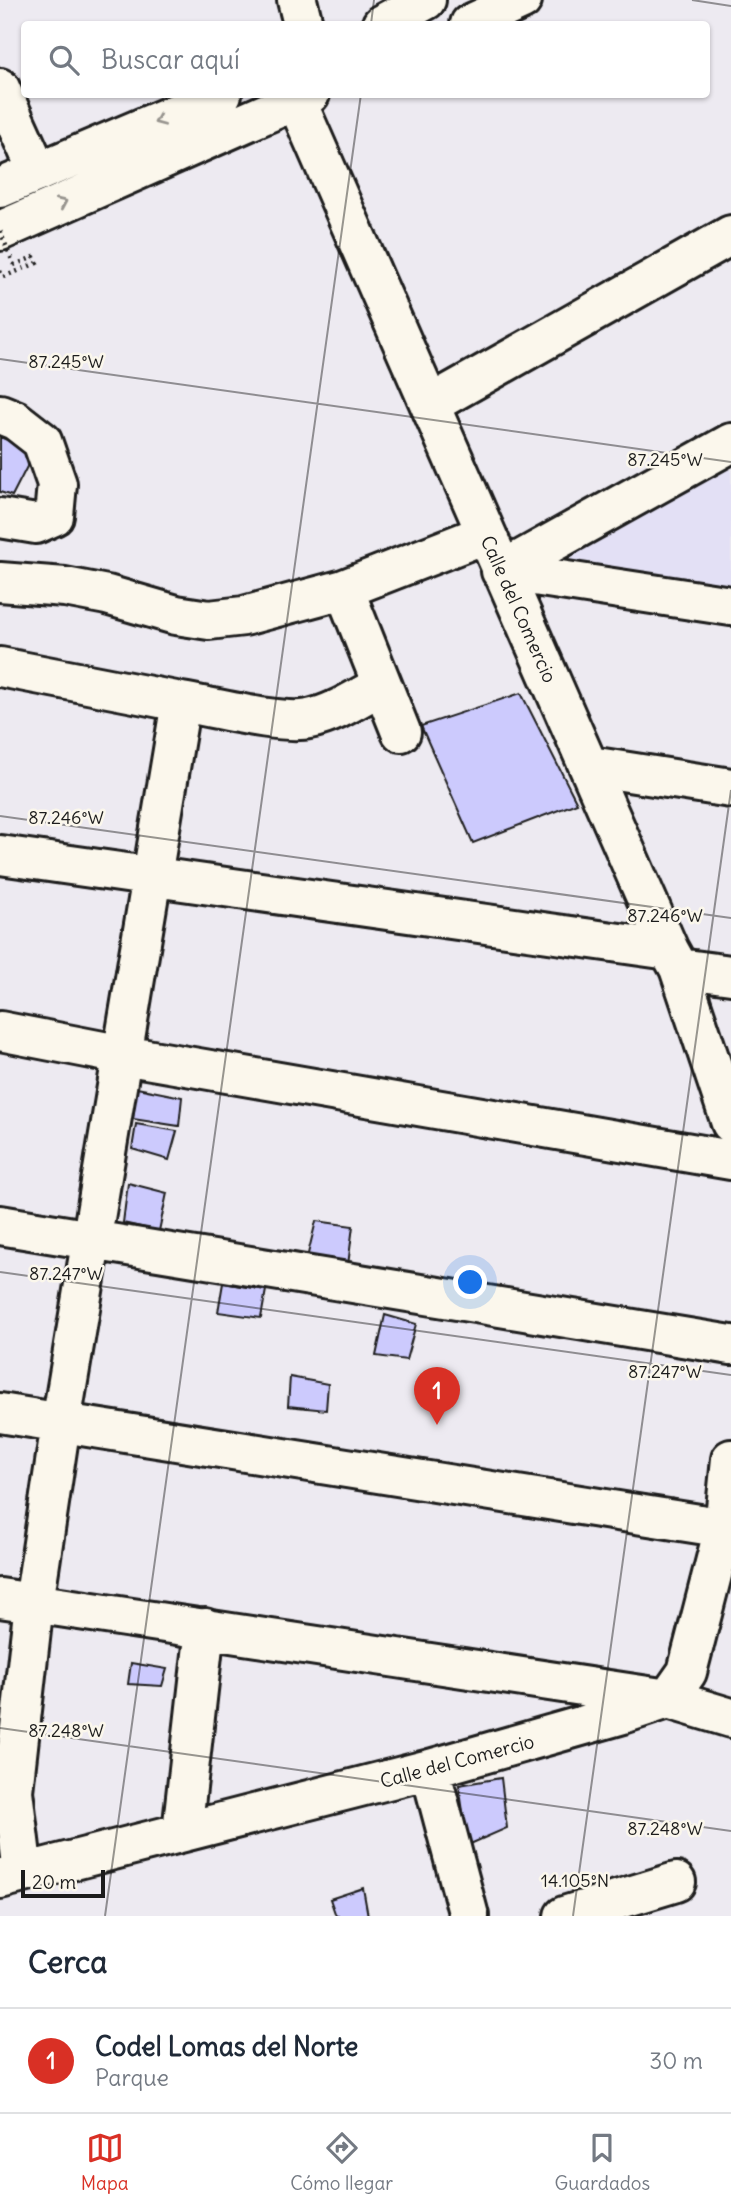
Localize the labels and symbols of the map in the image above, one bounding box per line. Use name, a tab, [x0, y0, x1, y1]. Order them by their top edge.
one-way arrow	[153, 113, 166, 127]
one-way arrow	[55, 197, 68, 211]
text: 87.245°W	[28, 350, 104, 373]
text: 87.245°W	[627, 448, 703, 471]
street label: Calle del Comercio	[476, 532, 562, 686]
text: 87.246°W	[28, 806, 104, 829]
text: 87.246°W	[627, 904, 703, 927]
text: 87.247°W	[29, 1262, 103, 1285]
your location	[453, 1265, 487, 1299]
text: 87.247°W	[628, 1360, 702, 1383]
pin: 1	[414, 1367, 460, 1425]
text: 87.248°W	[28, 1719, 104, 1742]
street label: Calle del Comercio	[377, 1729, 537, 1793]
text: 87.248°W	[627, 1817, 703, 1840]
scale bar	[21, 1867, 105, 1899]
text: 14.105°N	[541, 1869, 609, 1892]

